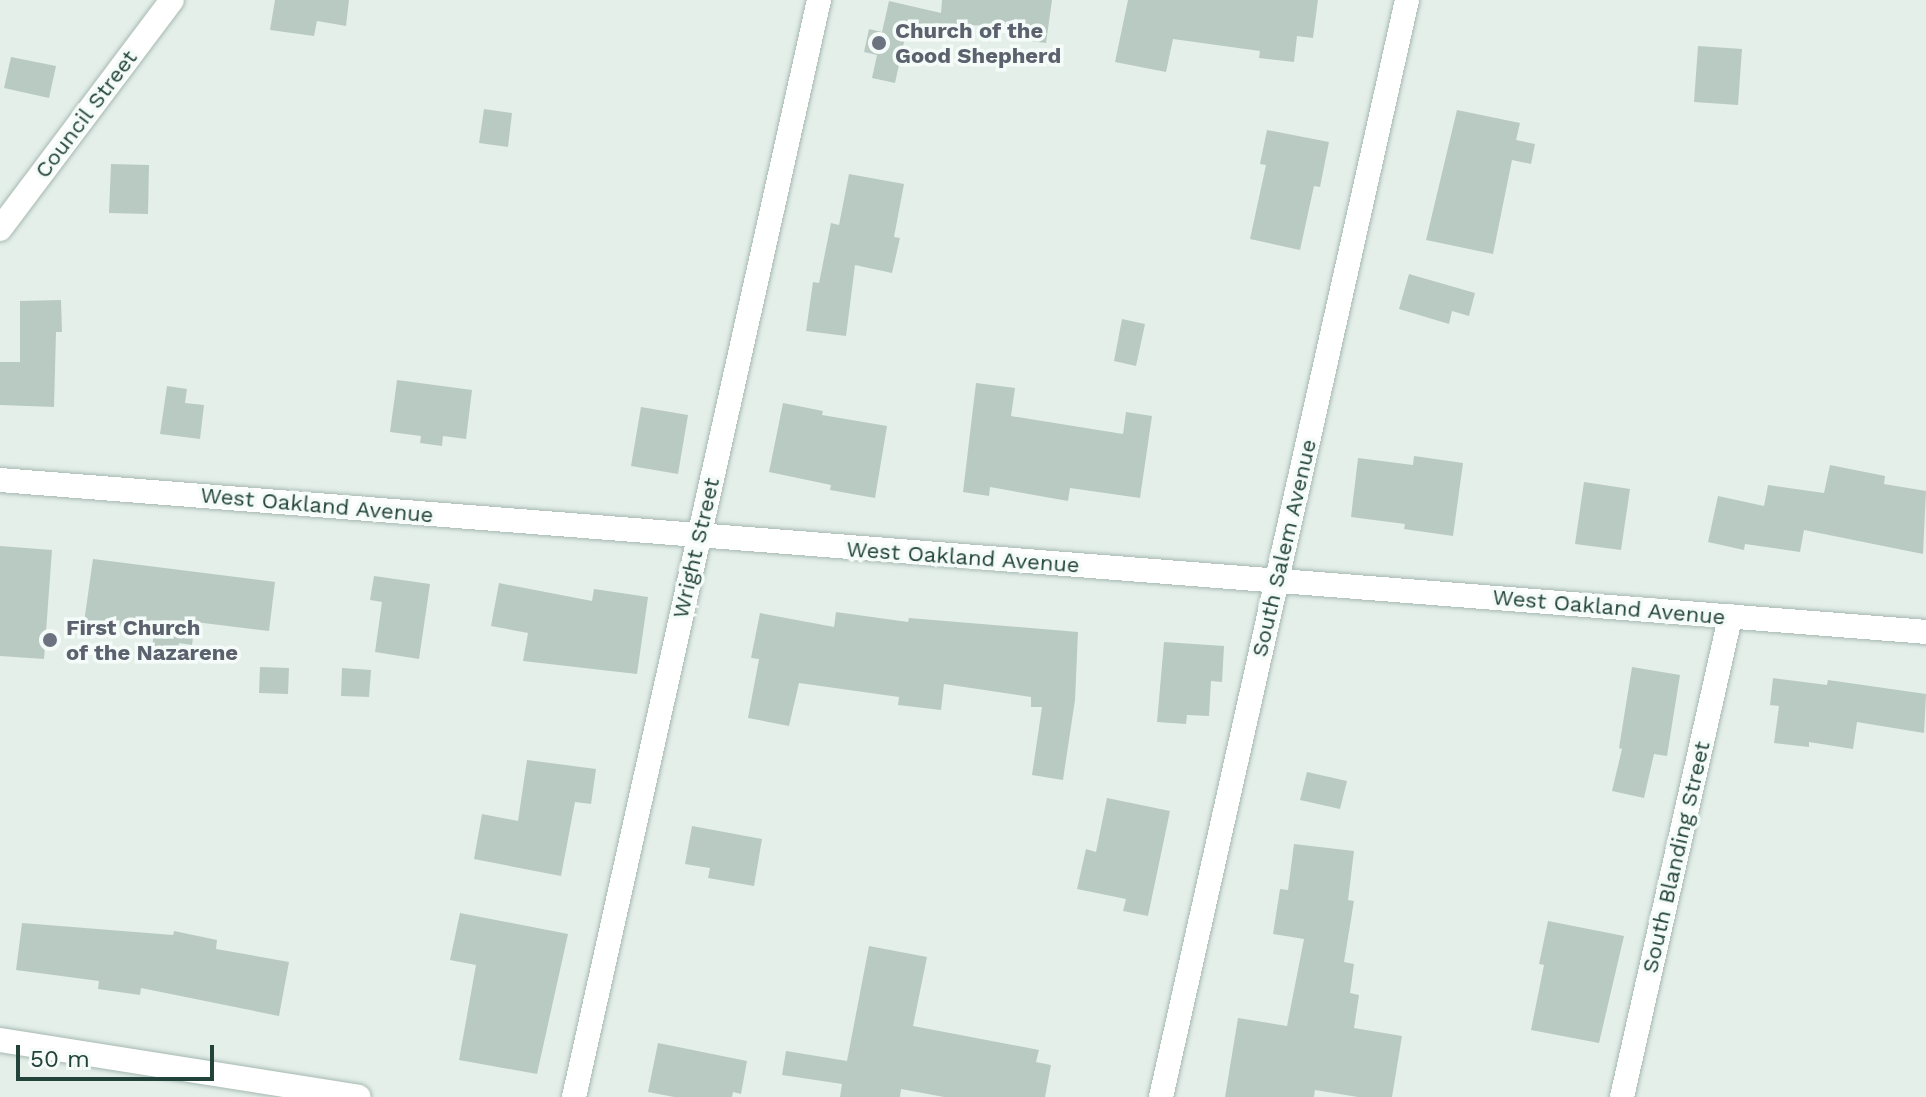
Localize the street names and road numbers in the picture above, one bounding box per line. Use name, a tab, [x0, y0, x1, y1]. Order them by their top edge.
street label: Council Street	[29, 45, 143, 183]
street label: South Salem Avenue	[1246, 436, 1322, 660]
street label: Wright Street	[667, 475, 725, 621]
street label: West Oakland Avenue	[199, 482, 435, 528]
street label: West Oakland Avenue	[845, 536, 1081, 578]
street label: West Oakland Avenue	[1491, 584, 1727, 630]
street label: South Blanding Street	[1636, 739, 1716, 975]

